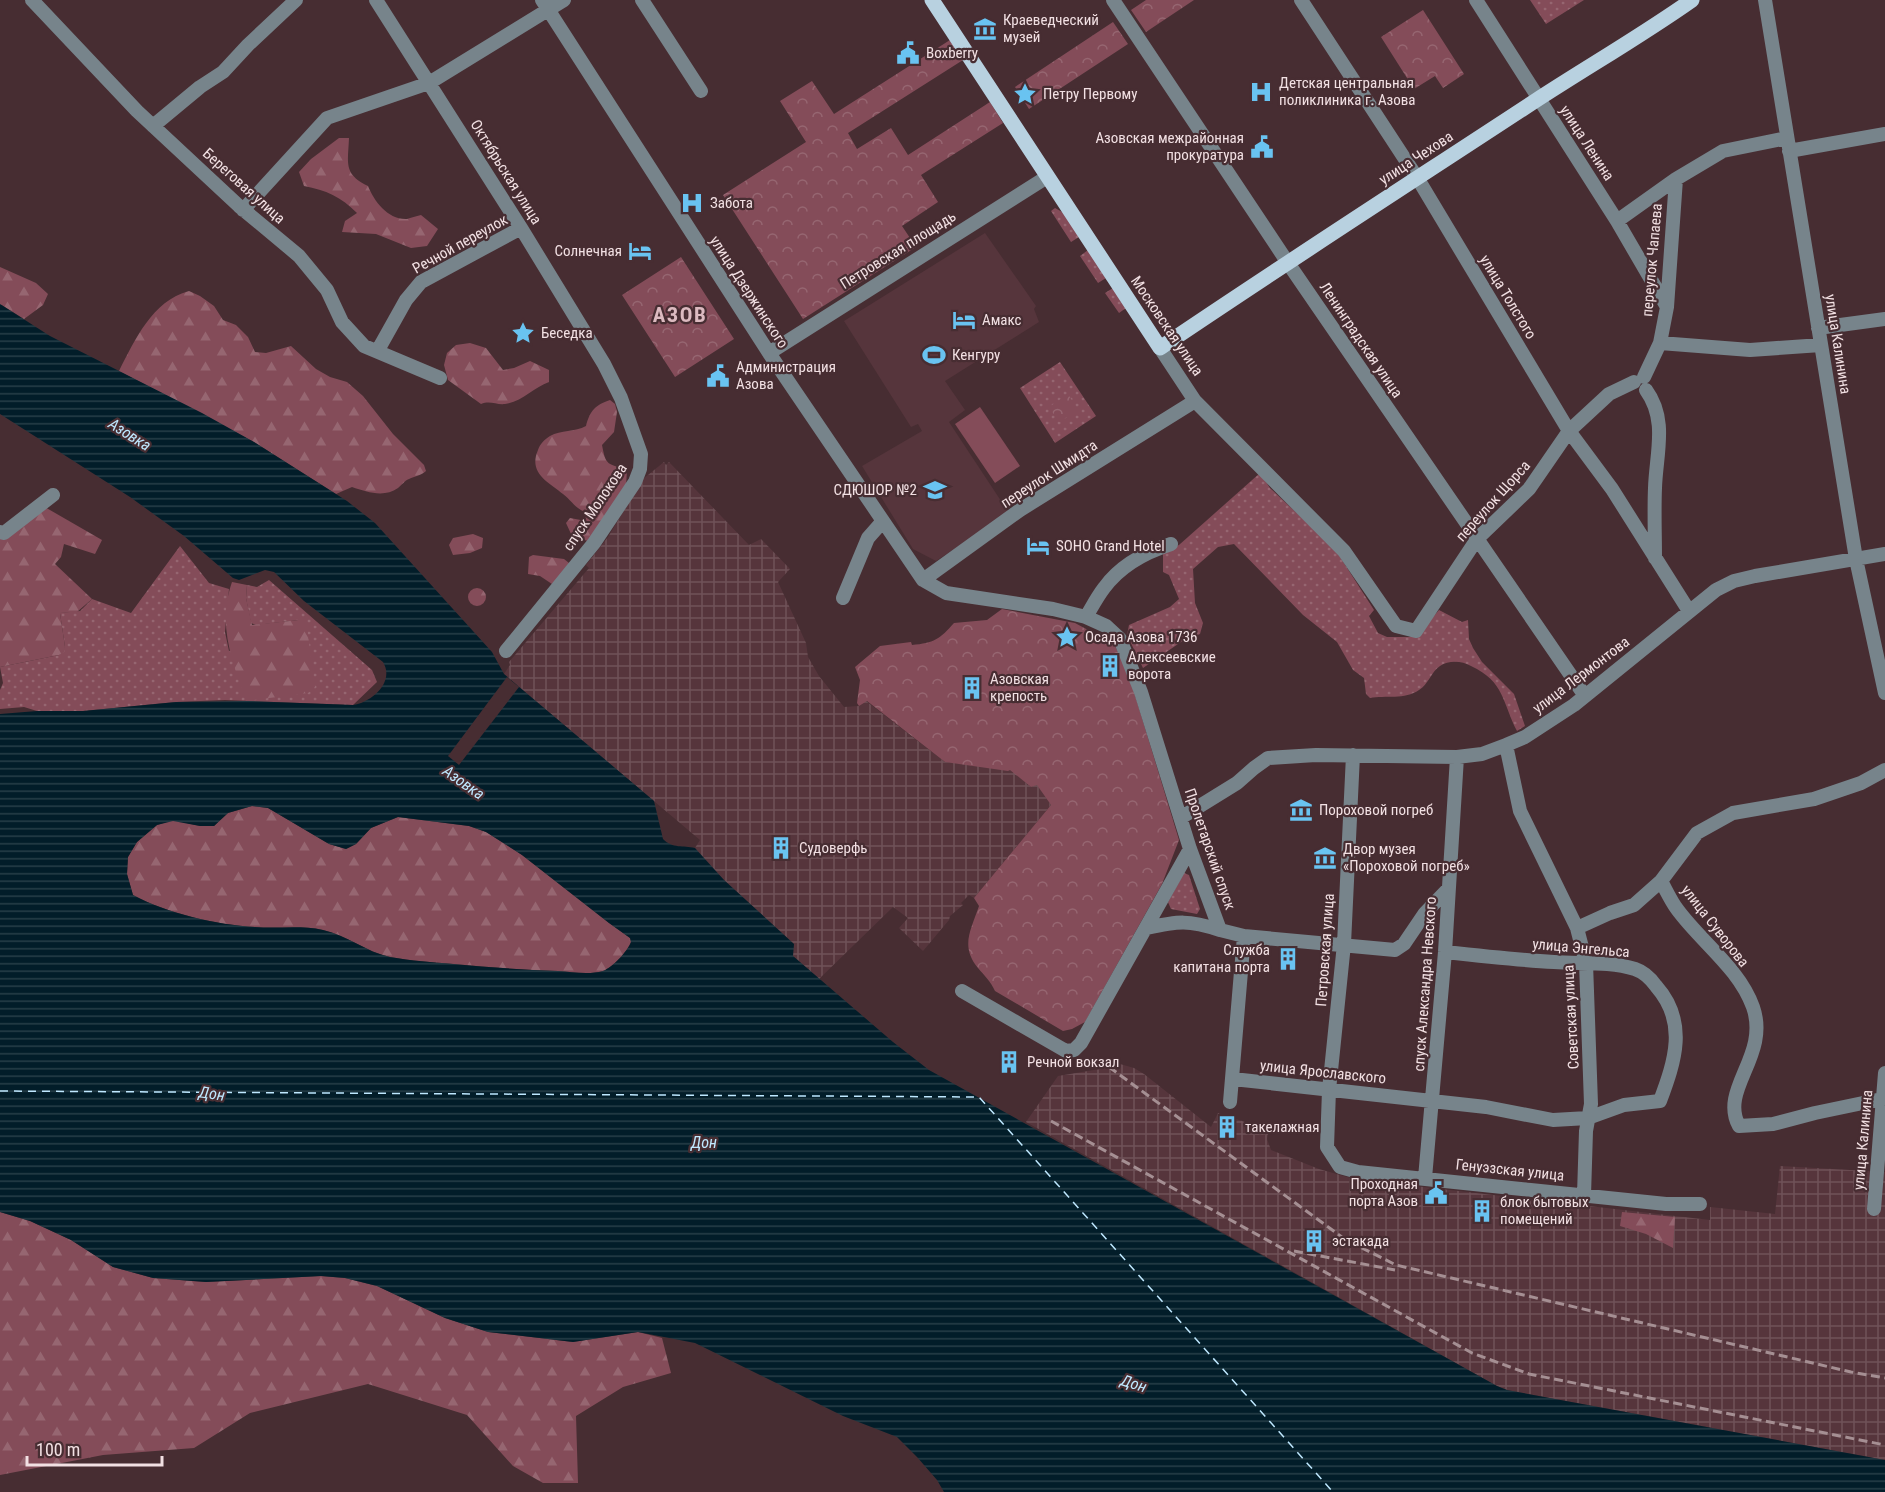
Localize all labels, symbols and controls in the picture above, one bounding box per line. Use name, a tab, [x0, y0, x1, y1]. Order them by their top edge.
place label: Краеведческий музей	[1003, 11, 1099, 46]
museum icon: Краеведческий музей	[972, 16, 998, 42]
public building icon: Boxberry	[895, 40, 921, 66]
place label: Boxberry	[926, 44, 978, 62]
place label: Детская центральная поликлиника г. Азова	[1279, 74, 1416, 109]
hospital icon: Детская центральная поликлиника г. Азова	[1248, 79, 1274, 105]
place icon: Петру Первому	[1012, 81, 1038, 107]
place label: Петру Первому	[1043, 85, 1137, 103]
street label: улица Ленина	[1556, 102, 1618, 184]
street label: Октябрьская улица	[467, 116, 545, 228]
street label: улица Чехова	[1376, 127, 1456, 189]
place label: Азовская межрайонная прокуратура	[1095, 129, 1244, 164]
public building icon: Азовская межрайонная прокуратура	[1249, 134, 1275, 160]
street label: Береговая улица	[199, 144, 289, 228]
hospital icon: Забота	[679, 190, 705, 216]
place label: Забота	[710, 194, 753, 212]
street label: переулок Чапаева	[1638, 203, 1666, 317]
street label: Петровская площадь	[837, 207, 959, 293]
street label: Речной переулок	[409, 210, 511, 278]
street label: улица Дзержинского	[706, 232, 792, 352]
hotel icon: Солнечная	[627, 238, 653, 264]
place label: Солнечная	[555, 242, 622, 260]
street label: улица Толстого	[1476, 252, 1540, 342]
street label: Московская улица	[1127, 273, 1207, 379]
street label: Ленинградская улица	[1316, 279, 1406, 401]
street label: улица Калинина	[1821, 293, 1855, 395]
district label: АЗОВ	[653, 303, 707, 327]
hotel icon: Амакс	[951, 307, 977, 333]
place label: Амакс	[982, 311, 1022, 329]
place icon: Беседка	[510, 320, 536, 346]
place label: Беседка	[541, 324, 593, 342]
sports icon: Кенгуру	[921, 342, 947, 368]
place label: Кенгуру	[952, 346, 1000, 364]
place label: Администрация Азова	[736, 358, 836, 393]
public building icon: Администрация Азова	[705, 363, 731, 389]
water label: Азовка	[104, 414, 154, 455]
street label: переулок Шмидта	[997, 436, 1101, 512]
street label: переулок Щорса	[1452, 457, 1534, 545]
street label: спуск Молокова	[559, 460, 631, 554]
school or university icon: СДЮШОР №2	[922, 477, 948, 503]
place label: СДЮШОР №2	[833, 481, 917, 499]
hotel icon: SOHO Grand Hotel	[1025, 533, 1051, 559]
place label: SOHO Grand Hotel	[1056, 537, 1165, 555]
place icon: Осада Азова 1736	[1054, 624, 1080, 650]
place label: Осада Азова 1736	[1085, 628, 1197, 646]
street label: улица Лермонтова	[1529, 633, 1633, 717]
place label: Алексеевские ворота	[1128, 648, 1216, 683]
building icon: Алексеевские ворота	[1097, 653, 1123, 679]
place label: Азовская крепость	[990, 670, 1049, 705]
building icon: Азовская крепость	[959, 675, 985, 701]
water label: Азовка	[438, 761, 488, 803]
street label: Пролетарский спуск	[1181, 786, 1239, 912]
museum icon: Пороховой погреб	[1288, 797, 1314, 823]
place label: Пороховой погреб	[1319, 801, 1433, 819]
building icon: Судоверфь	[768, 835, 794, 861]
place label: Судоверфь	[799, 839, 868, 857]
place label: Двор музея «Пороховой погреб»	[1343, 840, 1470, 875]
museum icon: Двор музея «Пороховой погреб»	[1312, 845, 1338, 871]
street label: улица Суворова	[1677, 881, 1753, 971]
street label: Петровская улица	[1312, 893, 1338, 1007]
street label: спуск Александра Невского	[1410, 896, 1440, 1072]
street label: улица Энгельса	[1532, 935, 1630, 961]
place label: Служба капитана порта	[1173, 941, 1270, 976]
building icon: Служба капитана порта	[1275, 946, 1301, 972]
street label: Советская улица	[1559, 964, 1583, 1070]
building icon: Речной вокзал	[996, 1049, 1022, 1075]
place label: Речной вокзал	[1027, 1053, 1120, 1071]
street label: улица Ярославского	[1259, 1056, 1387, 1088]
water label: Дон	[197, 1082, 226, 1105]
street label: улица Калинина	[1850, 1089, 1876, 1191]
building icon: такелажная	[1214, 1114, 1240, 1140]
place label: такелажная	[1245, 1118, 1319, 1136]
water label: Дон	[690, 1133, 717, 1152]
street label: Генуэзская улица	[1455, 1155, 1565, 1185]
place label: Проходная порта Азов	[1349, 1175, 1418, 1210]
public building icon: Проходная порта Азов	[1423, 1180, 1449, 1206]
place label: блок бытовых помещений	[1500, 1193, 1589, 1228]
building icon: блок бытовых помещений	[1469, 1198, 1495, 1224]
building icon: эстакада	[1301, 1228, 1327, 1254]
place label: эстакада	[1332, 1232, 1389, 1250]
water label: Дон	[1118, 1370, 1149, 1397]
scale bar	[27, 1429, 162, 1467]
text: 100 m	[36, 1439, 80, 1460]

